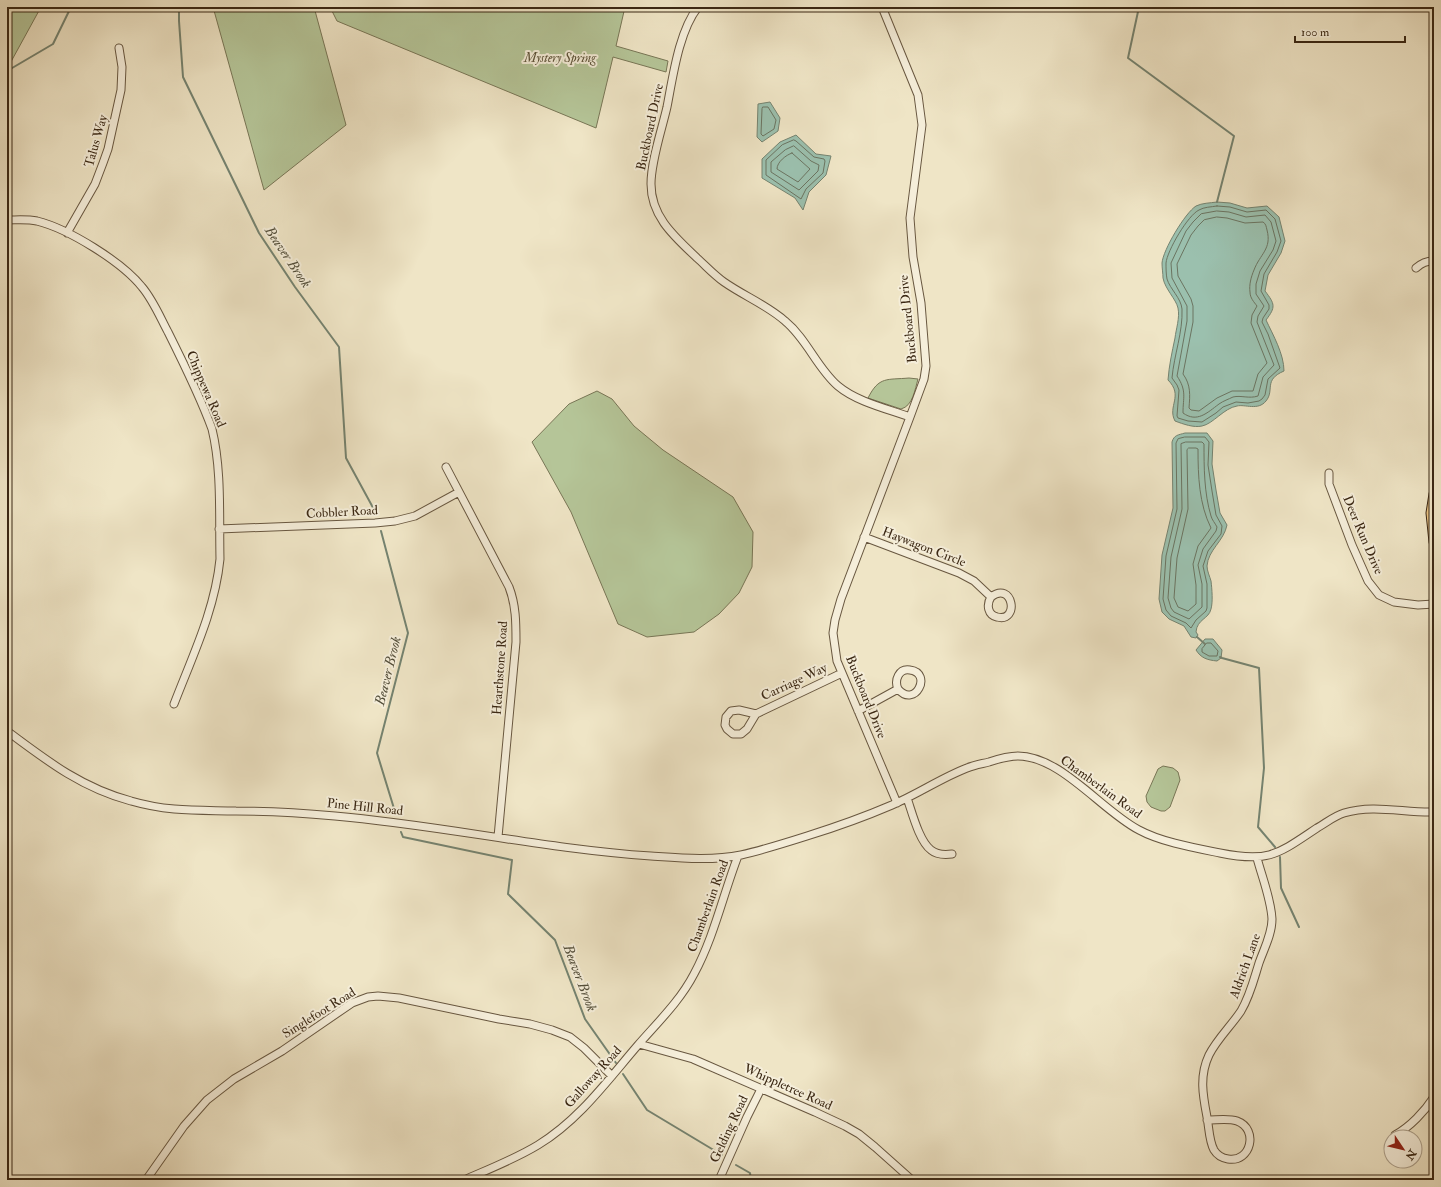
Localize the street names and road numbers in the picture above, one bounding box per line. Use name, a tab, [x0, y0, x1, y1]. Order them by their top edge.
street label: Buckboard Drive	[633, 82, 667, 172]
street label: Talus Way	[81, 113, 112, 169]
street label: Buckboard Drive	[895, 274, 921, 364]
street label: Chippewa Road	[182, 348, 230, 431]
street label: Deer Run Drive	[1339, 493, 1387, 577]
street label: Cobbler Road	[306, 502, 379, 522]
street label: Haywagon Circle	[879, 524, 969, 571]
street label: Hearthstone Road	[489, 620, 511, 715]
street label: Buckboard Drive	[842, 653, 890, 741]
street label: Carriage Way	[758, 660, 830, 705]
street label: Chamberlain Road	[1057, 752, 1145, 822]
street label: Pine Hill Road	[326, 795, 405, 819]
street label: Chamberlain Road	[684, 857, 732, 954]
street label: Aldrich Lane	[1226, 931, 1264, 1002]
street label: Singlefoot Road	[279, 984, 359, 1042]
street label: Galloway Road	[561, 1042, 626, 1112]
street label: Whippletree Road	[740, 1060, 835, 1115]
street label: Gelding Road	[706, 1092, 752, 1165]

